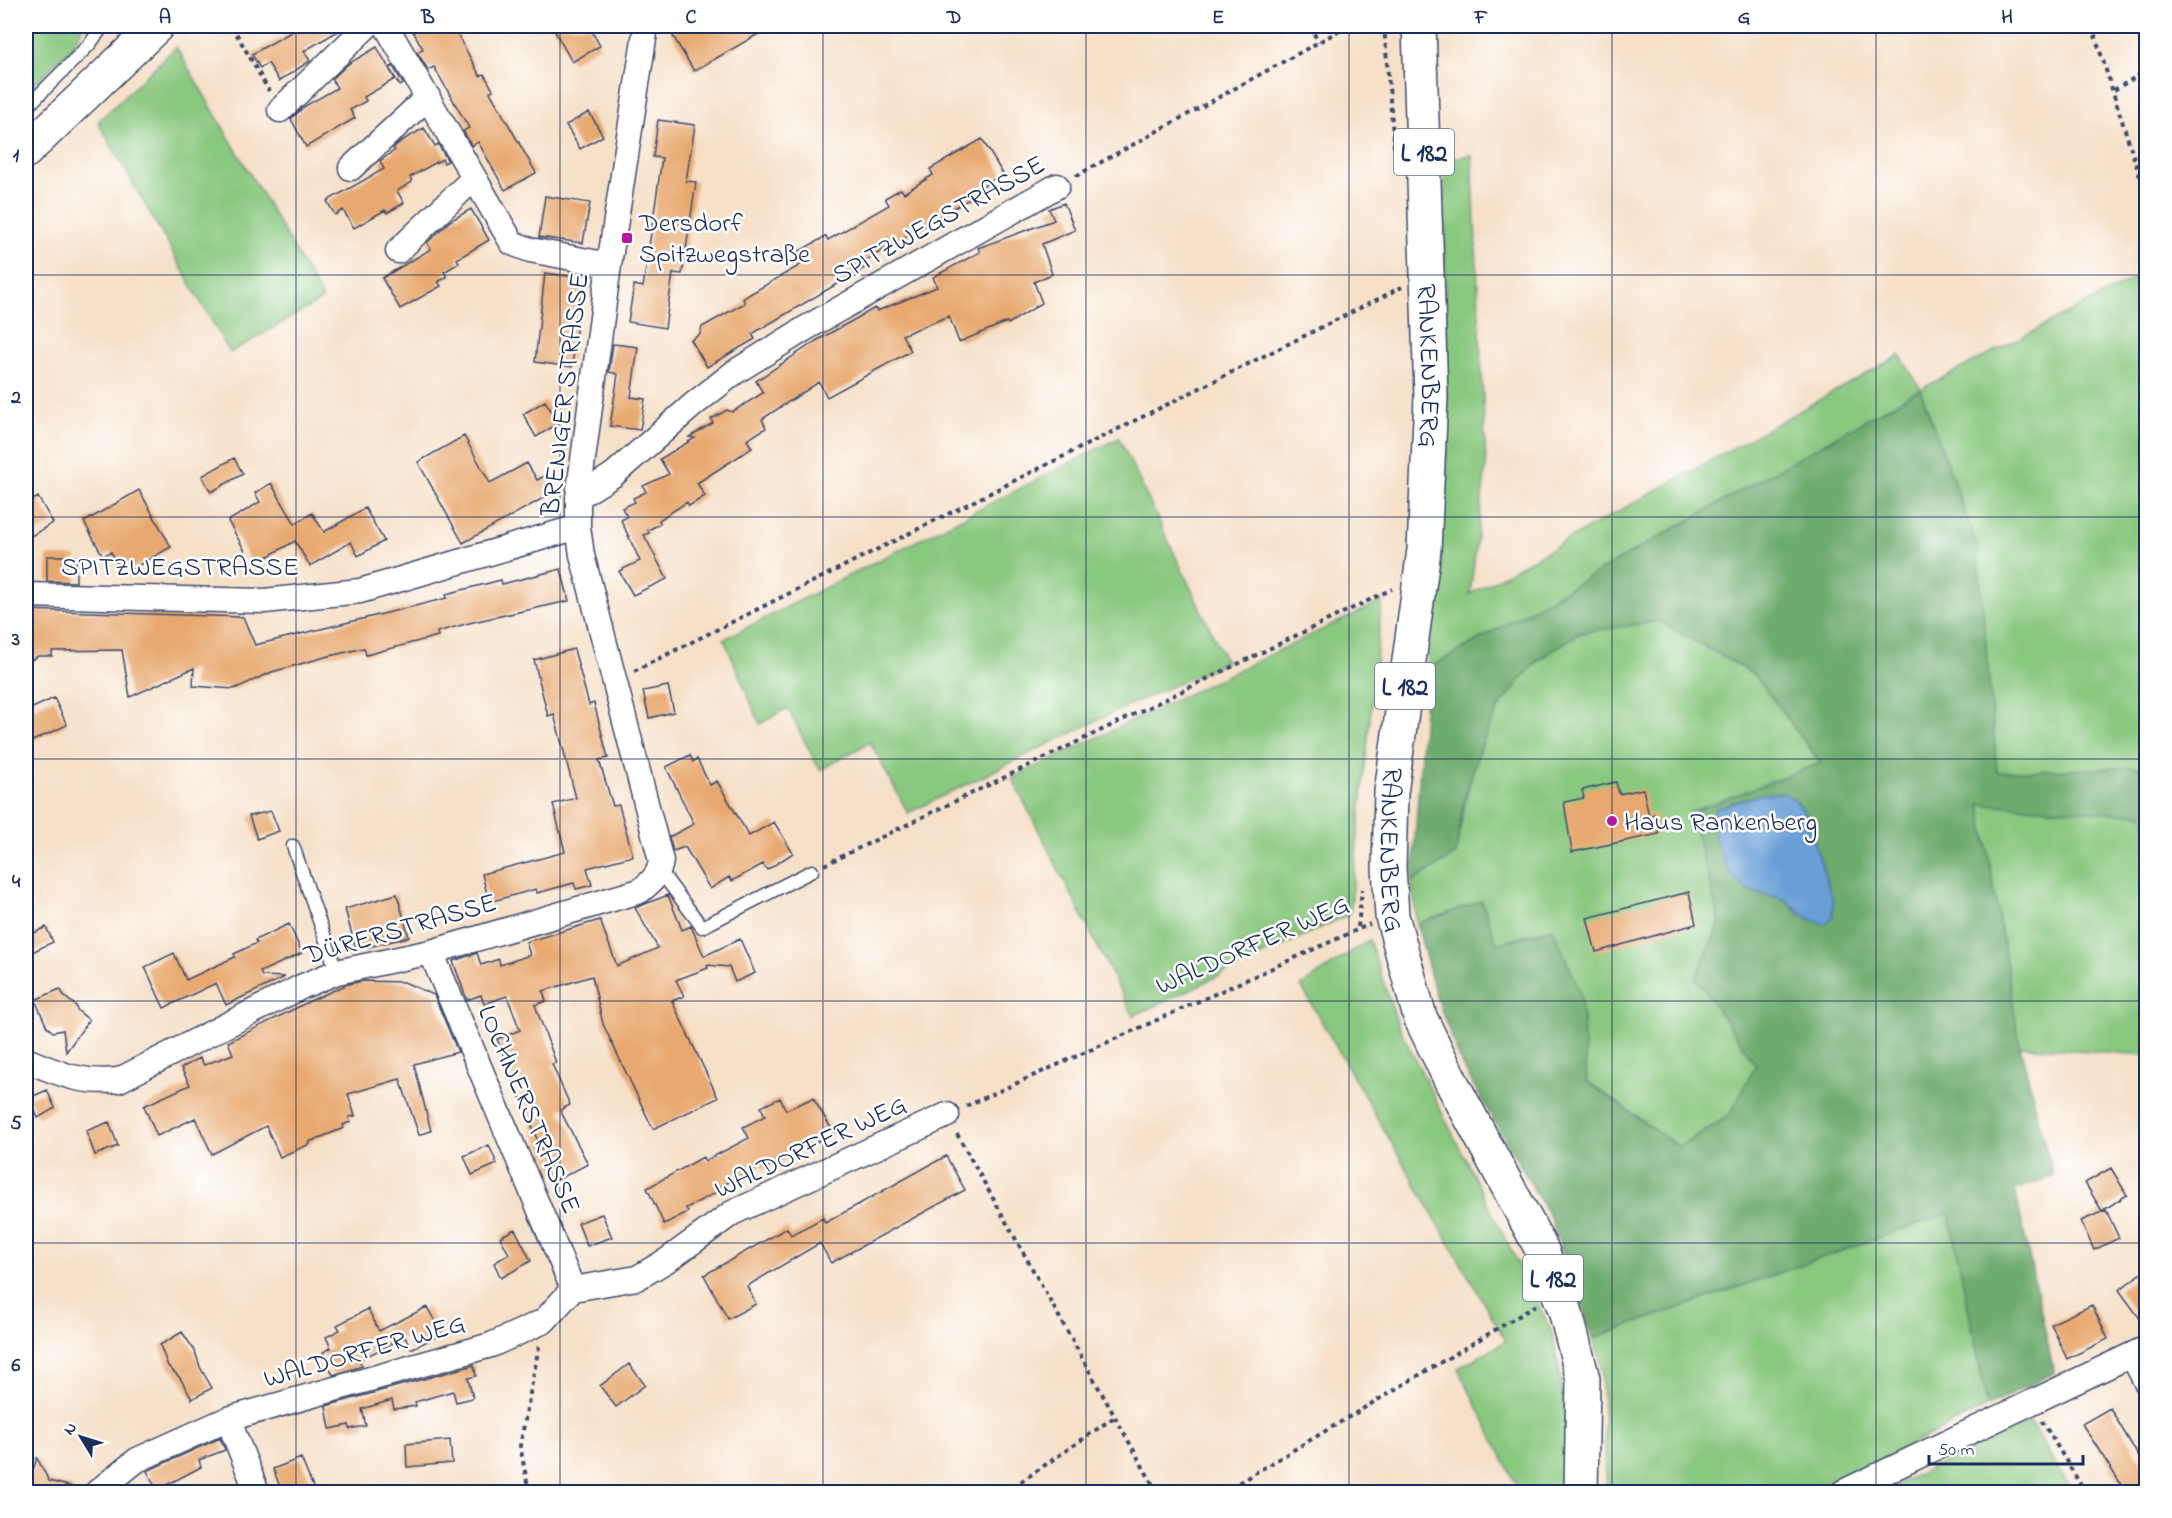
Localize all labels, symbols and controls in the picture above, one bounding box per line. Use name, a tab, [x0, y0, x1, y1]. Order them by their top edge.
text: A	[159, 4, 171, 33]
text: B	[420, 4, 435, 33]
text: C	[686, 4, 697, 33]
text: D	[946, 4, 961, 33]
text: E	[1212, 4, 1224, 33]
text: F	[1474, 4, 1488, 33]
text: G	[1738, 4, 1751, 33]
text: H	[2001, 4, 2013, 33]
road number: L 182	[1394, 129, 1454, 175]
text: 1	[13, 142, 20, 171]
street label: SPITZWEGSTRASSE	[826, 146, 1053, 296]
place label: Dersdorf Spitzwegstraße	[638, 205, 811, 275]
marker: Dersdorf Spitzwegstraße	[620, 231, 634, 245]
street label: BRENIGER STRASSE	[532, 271, 601, 519]
street label: RANKENBERG	[1405, 283, 1448, 449]
text: 2	[10, 384, 21, 413]
street label: SPITZWEGSTRASSE	[61, 549, 299, 588]
text: 3	[11, 626, 20, 655]
road number: L 182	[1375, 663, 1435, 709]
street label: RANKENBERG	[1367, 765, 1412, 937]
place label: Haus Rankenberg	[1624, 804, 1817, 843]
marker: Haus Rankenberg	[1605, 814, 1619, 828]
text: 4	[12, 868, 21, 897]
street label: DÜRERSTRASSE	[299, 884, 501, 977]
street label: WALDORFER WEG	[1150, 886, 1356, 1006]
street label: LOCHNERSTRASSE	[466, 1000, 589, 1220]
street label: WALDORFER WEG	[708, 1087, 914, 1210]
text: 5	[10, 1110, 22, 1139]
road number: L 182	[1523, 1255, 1583, 1301]
street label: WALDORFER WEG	[259, 1305, 470, 1400]
text: 6	[12, 1352, 21, 1381]
north arrow	[51, 1407, 111, 1467]
text: N	[58, 1417, 84, 1441]
scale bar	[1929, 1428, 2084, 1466]
text: 50 m	[1938, 1438, 1975, 1464]

